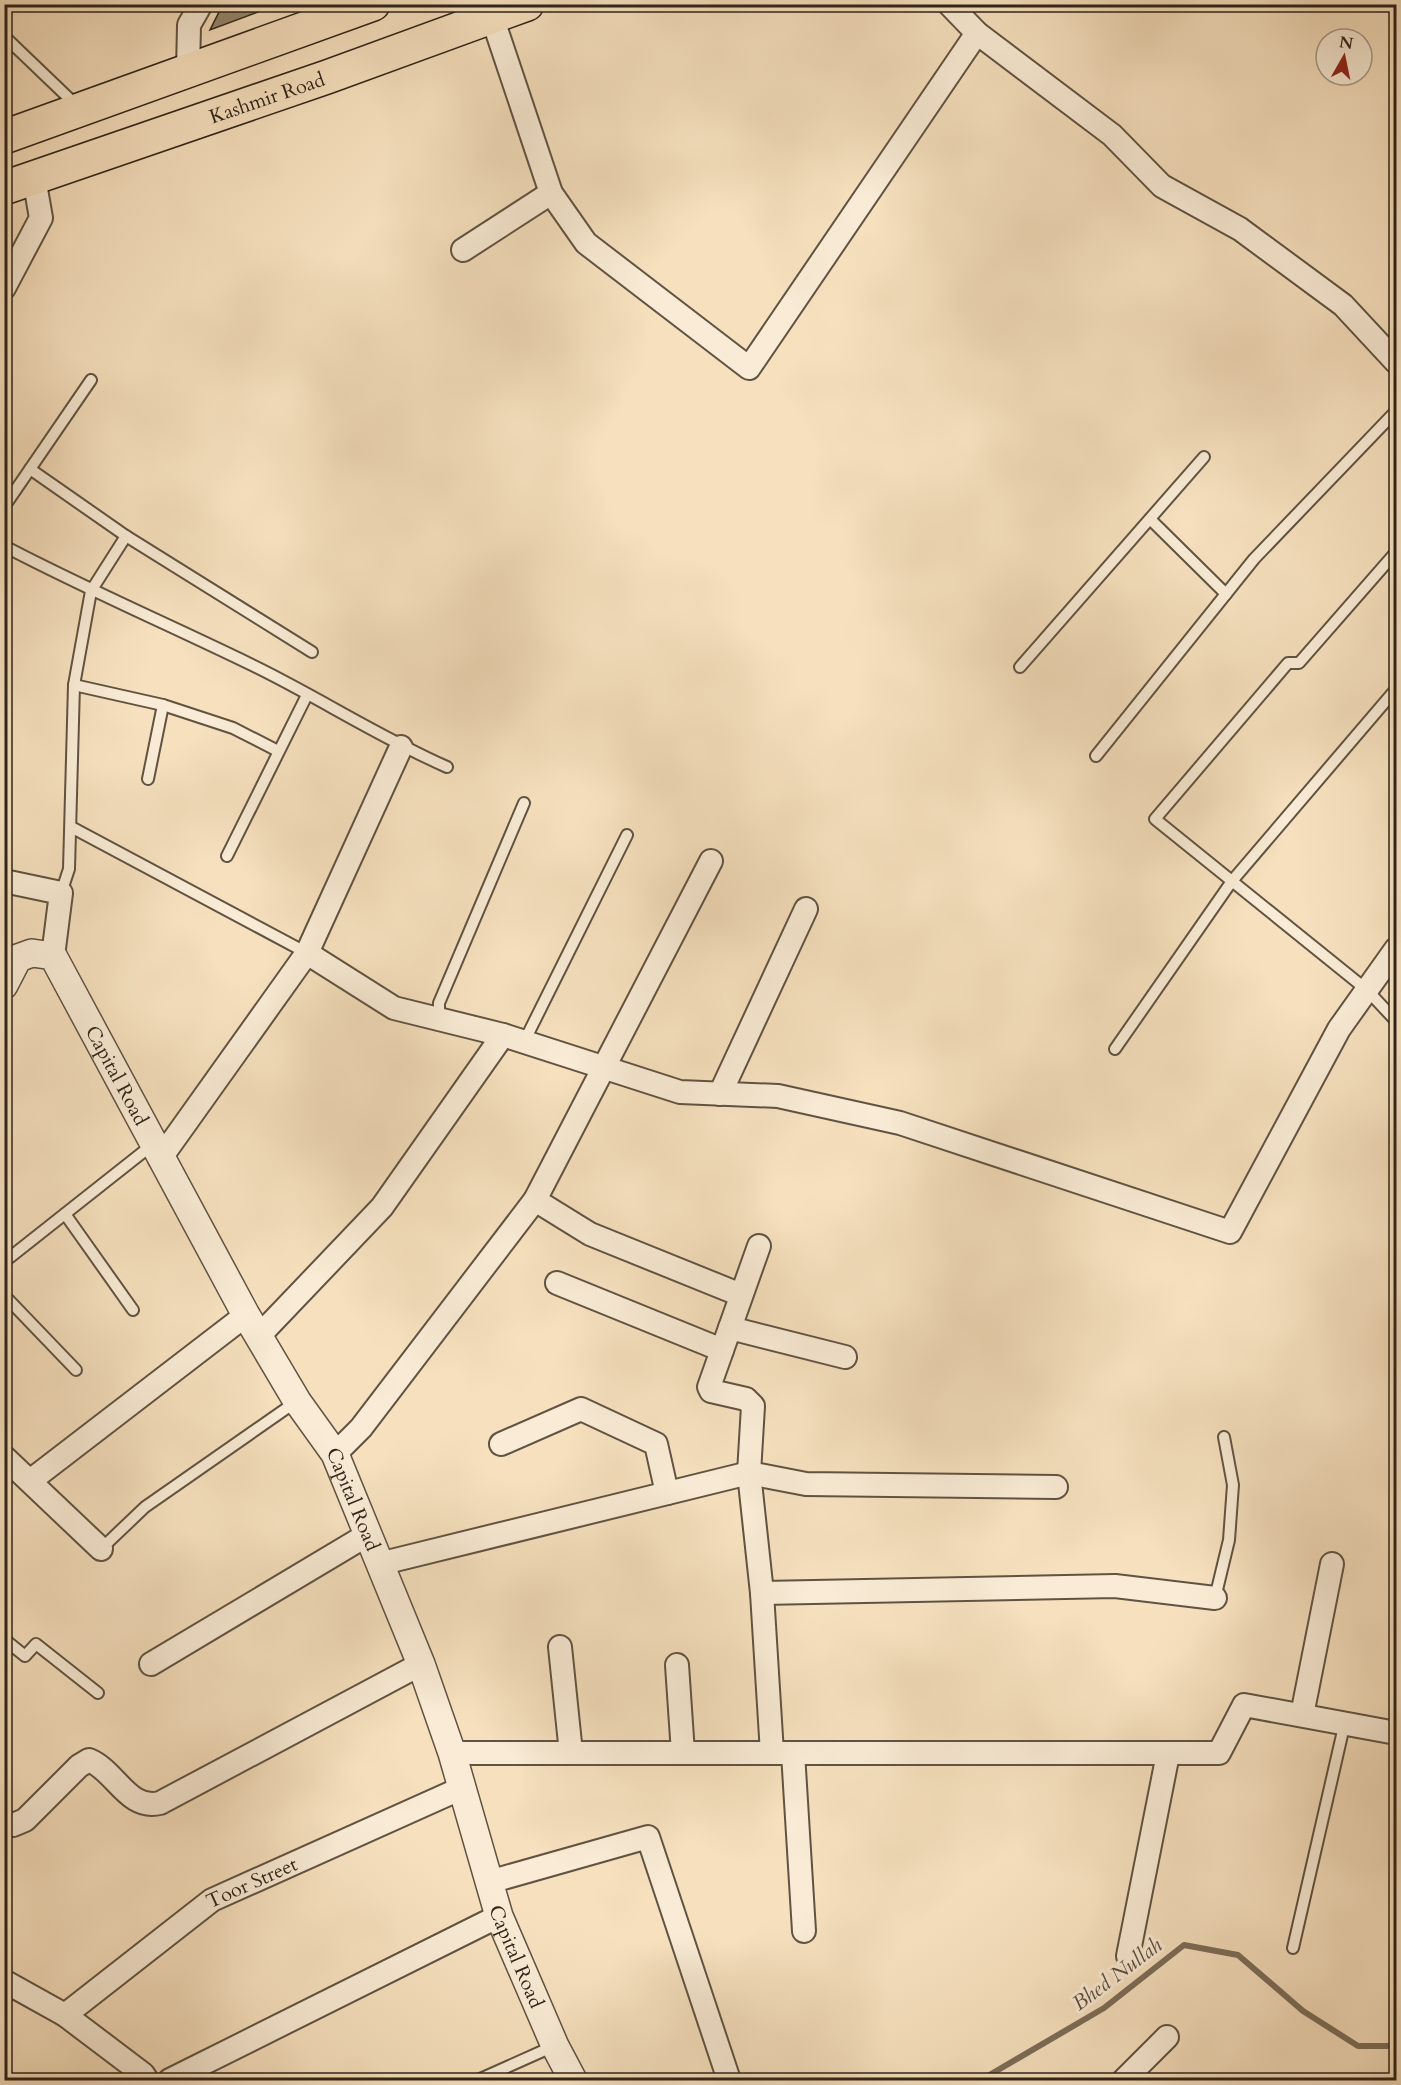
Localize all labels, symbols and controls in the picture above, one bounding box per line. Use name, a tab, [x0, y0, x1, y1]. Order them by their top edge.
north arrow	[1314, 27, 1374, 87]
text: N	[1338, 31, 1355, 55]
street label: Kashmir Road	[206, 66, 329, 130]
street label: Capital Road	[79, 1021, 155, 1131]
street label: Capital Road	[320, 1443, 386, 1555]
street label: Toor Street	[202, 1850, 302, 1915]
street label: Capital Road	[483, 1902, 550, 2013]
water label: Bhed Nullah	[1066, 1931, 1168, 2018]

